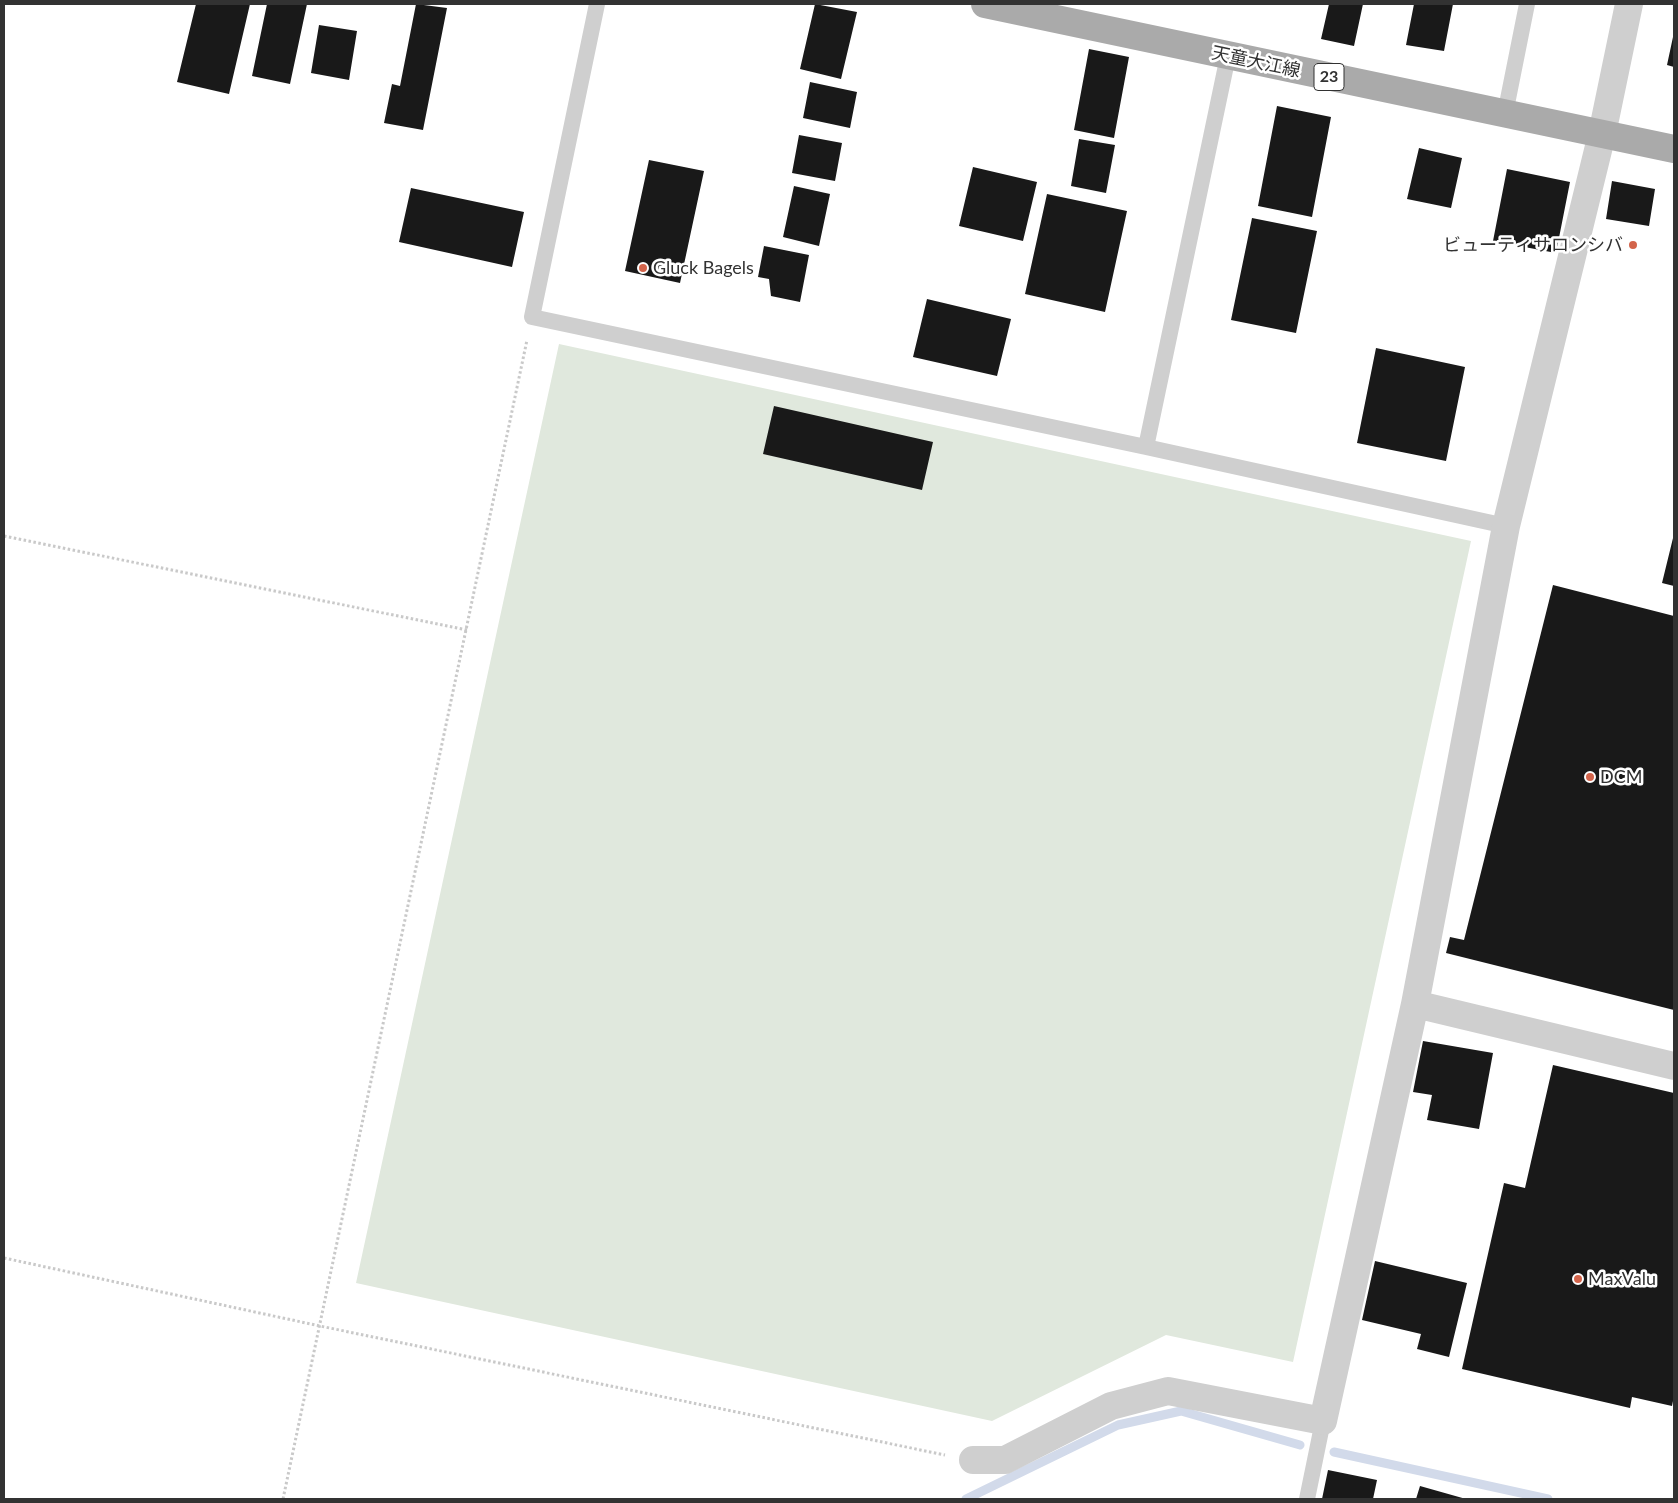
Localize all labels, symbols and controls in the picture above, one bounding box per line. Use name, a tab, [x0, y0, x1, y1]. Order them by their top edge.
street label: 天童大江線	[1210, 42, 1302, 82]
road number: 23	[1314, 64, 1344, 90]
place label: ビューティサロンシバ	[1443, 234, 1623, 256]
marker: ビューティサロンシバ	[1627, 239, 1639, 251]
place label: Gluck Bagels	[653, 257, 754, 279]
marker: Gluck Bagels	[637, 262, 649, 274]
place label: DCM	[1600, 766, 1642, 788]
marker: DCM	[1584, 771, 1596, 783]
place label: MaxValu	[1588, 1268, 1656, 1290]
marker: MaxValu	[1572, 1273, 1584, 1285]

